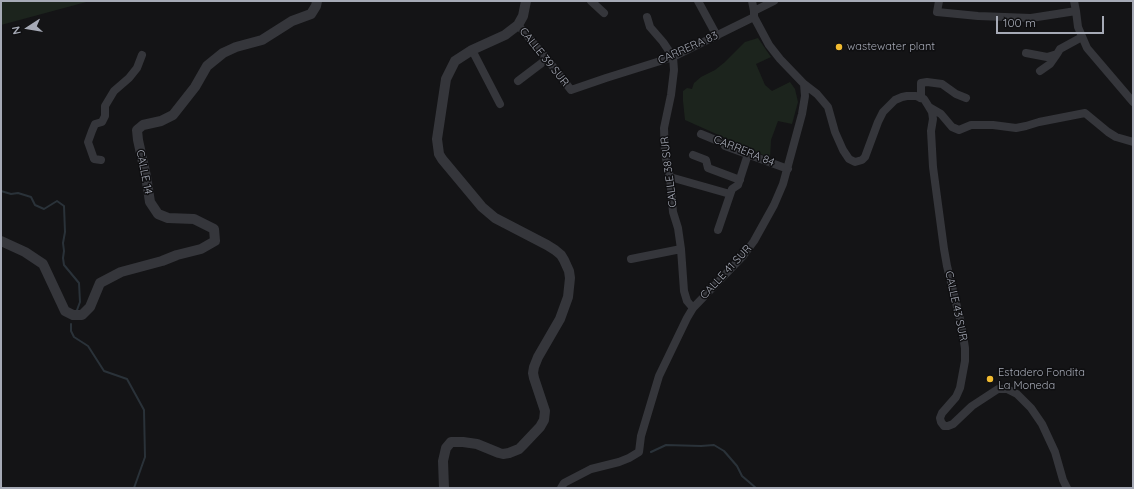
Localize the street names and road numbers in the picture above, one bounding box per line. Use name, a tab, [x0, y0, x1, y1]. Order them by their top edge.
street label: CALLE 39 SUR	[516, 25, 572, 89]
street label: CARRERA 83	[656, 29, 720, 67]
street label: CARRERA 84	[712, 133, 776, 169]
street label: CALLE 38 SUR	[658, 136, 680, 208]
street label: CALLE 14	[133, 149, 155, 195]
street label: CALLE 41 SUR	[697, 242, 755, 302]
street label: CALLE 43 SUR	[942, 270, 970, 342]

